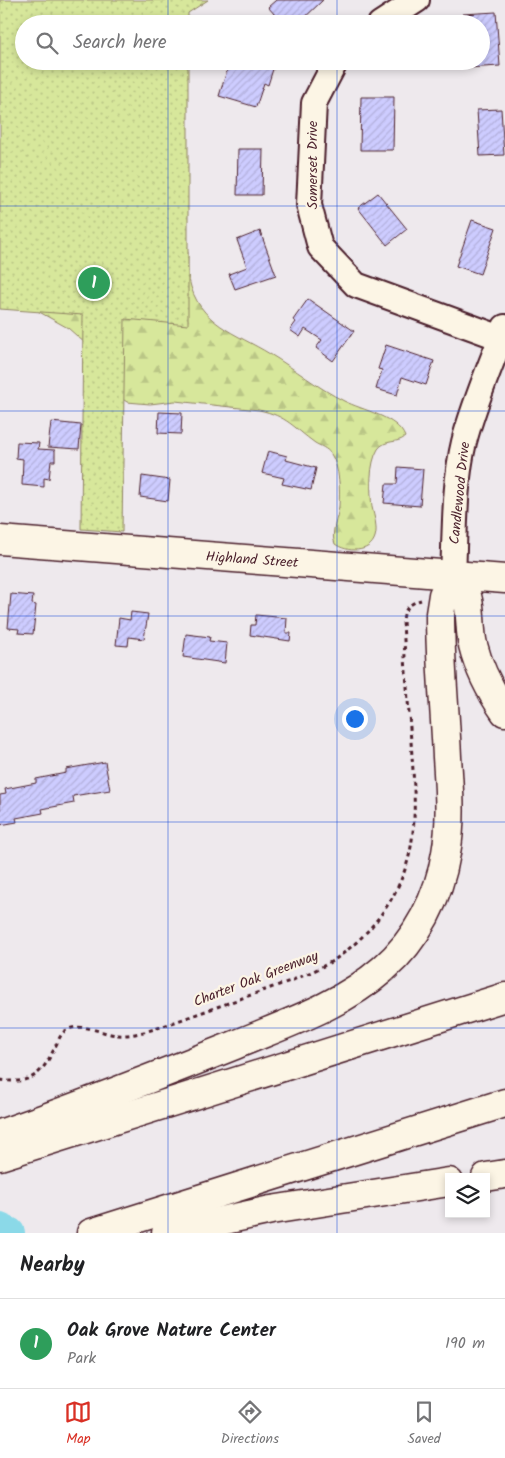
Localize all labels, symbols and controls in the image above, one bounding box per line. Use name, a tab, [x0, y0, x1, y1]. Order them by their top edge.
search box	[15, 15, 490, 70]
text: Search here	[73, 28, 167, 58]
icon: search	[33, 29, 61, 57]
street label: Somerset Drive	[302, 120, 324, 209]
pin: 1	[78, 264, 110, 302]
street label: Candlewood Drive	[444, 440, 476, 545]
street label: Highland Street	[205, 546, 299, 574]
your location	[342, 706, 368, 732]
street label: Charter Oak Greenway	[190, 945, 322, 1013]
map controls	[445, 1173, 490, 1218]
button: layers	[445, 1173, 490, 1218]
text: Nearby	[20, 1249, 85, 1282]
text: Oak Grove Nature Center	[67, 1316, 276, 1346]
text: 1	[34, 1331, 38, 1356]
text: 190 m	[445, 1331, 485, 1356]
text: Park	[67, 1346, 96, 1371]
tab: Map	[64, 1398, 92, 1450]
tab: Directions	[221, 1398, 279, 1450]
tab: Saved	[407, 1398, 441, 1450]

